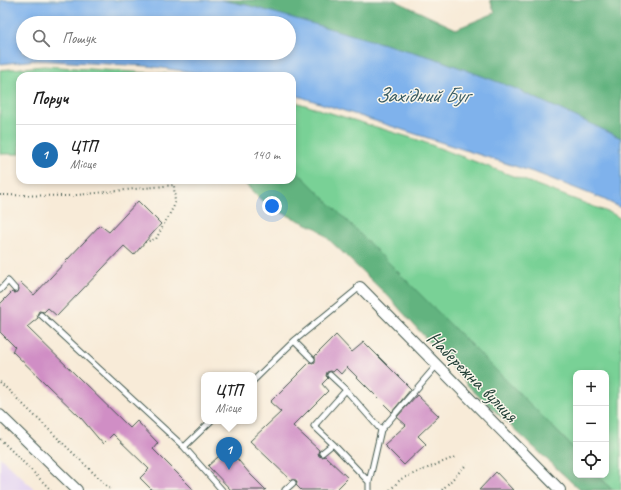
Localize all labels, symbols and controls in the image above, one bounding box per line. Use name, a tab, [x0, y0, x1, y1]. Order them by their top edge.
search box	[16, 16, 296, 60]
icon: search	[30, 27, 52, 49]
text: Пошук	[62, 29, 95, 48]
water label: Західний Буг	[375, 82, 474, 108]
text: Поруч	[32, 88, 68, 109]
text: ЦТП	[70, 137, 97, 156]
text: 1	[42, 147, 48, 163]
text: 140 m	[252, 147, 280, 163]
text: Місце	[70, 156, 96, 172]
your location	[262, 196, 282, 216]
street label: Набережна вулиця	[422, 325, 524, 428]
map controls	[573, 370, 609, 478]
button: +	[573, 370, 609, 406]
popup	[201, 372, 257, 424]
text: ЦТП	[215, 381, 243, 400]
text: Місце	[215, 400, 241, 416]
button: −	[573, 406, 609, 442]
pin: 1	[216, 437, 242, 470]
button: locate	[573, 442, 609, 478]

